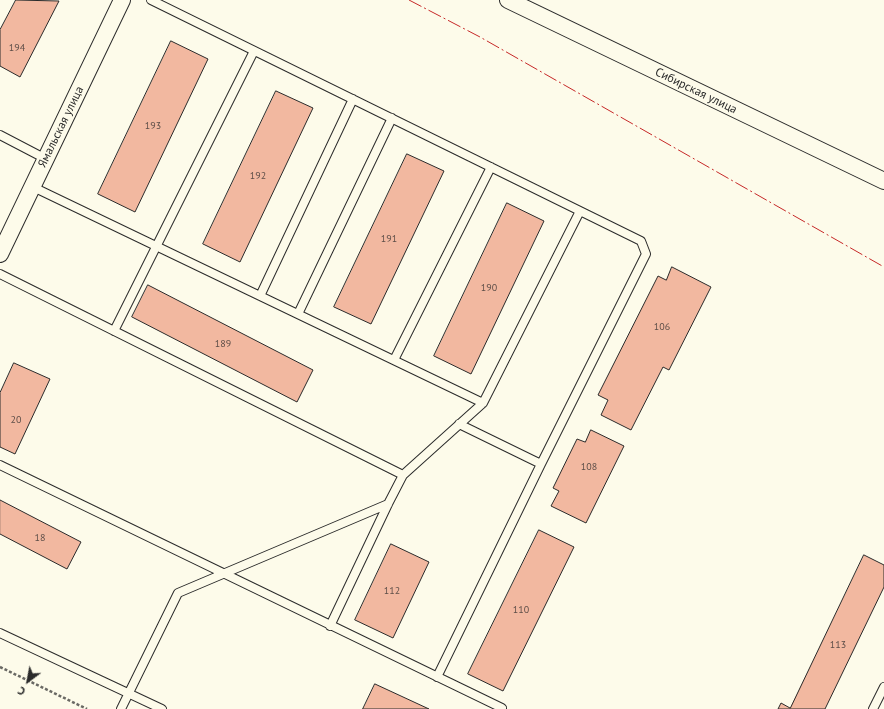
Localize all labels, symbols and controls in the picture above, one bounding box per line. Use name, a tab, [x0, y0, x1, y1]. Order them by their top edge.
house number: 194	[9, 42, 25, 54]
street label: Сибирская улица	[653, 65, 739, 117]
street label: Ямальская улица	[35, 84, 87, 170]
house number: 193	[145, 120, 161, 132]
house number: 192	[250, 170, 266, 182]
house number: 191	[381, 233, 397, 245]
house number: 190	[481, 282, 497, 294]
house number: 106	[654, 321, 670, 333]
house number: 189	[215, 338, 231, 350]
house number: 20	[11, 414, 21, 426]
house number: 108	[581, 461, 597, 473]
house number: 18	[35, 532, 45, 544]
house number: 112	[384, 585, 400, 597]
house number: 110	[513, 604, 529, 616]
house number: 113	[830, 639, 846, 651]
north arrow	[8, 661, 48, 701]
text: С	[15, 684, 28, 699]

